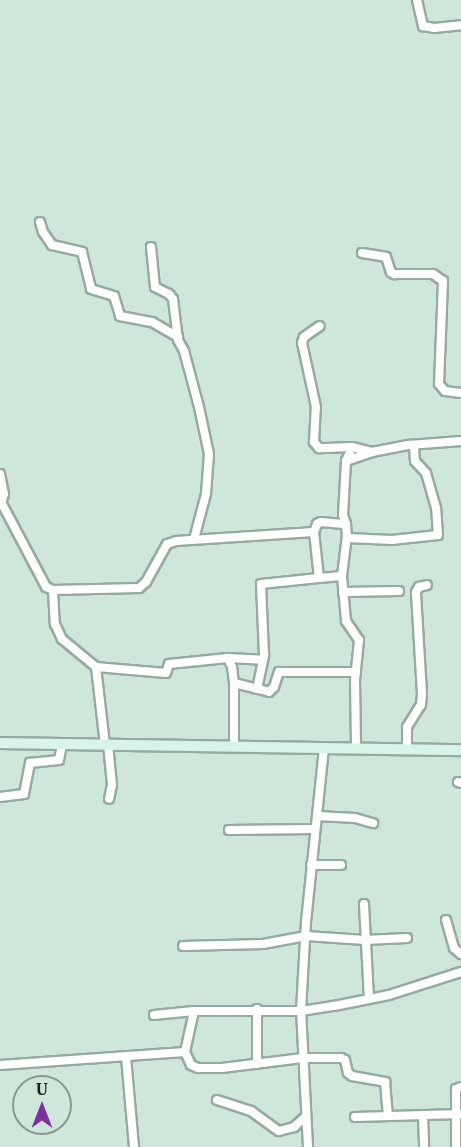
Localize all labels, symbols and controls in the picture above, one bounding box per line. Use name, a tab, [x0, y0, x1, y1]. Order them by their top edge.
north arrow	[12, 1075, 72, 1135]
text: U	[36, 1079, 48, 1099]

